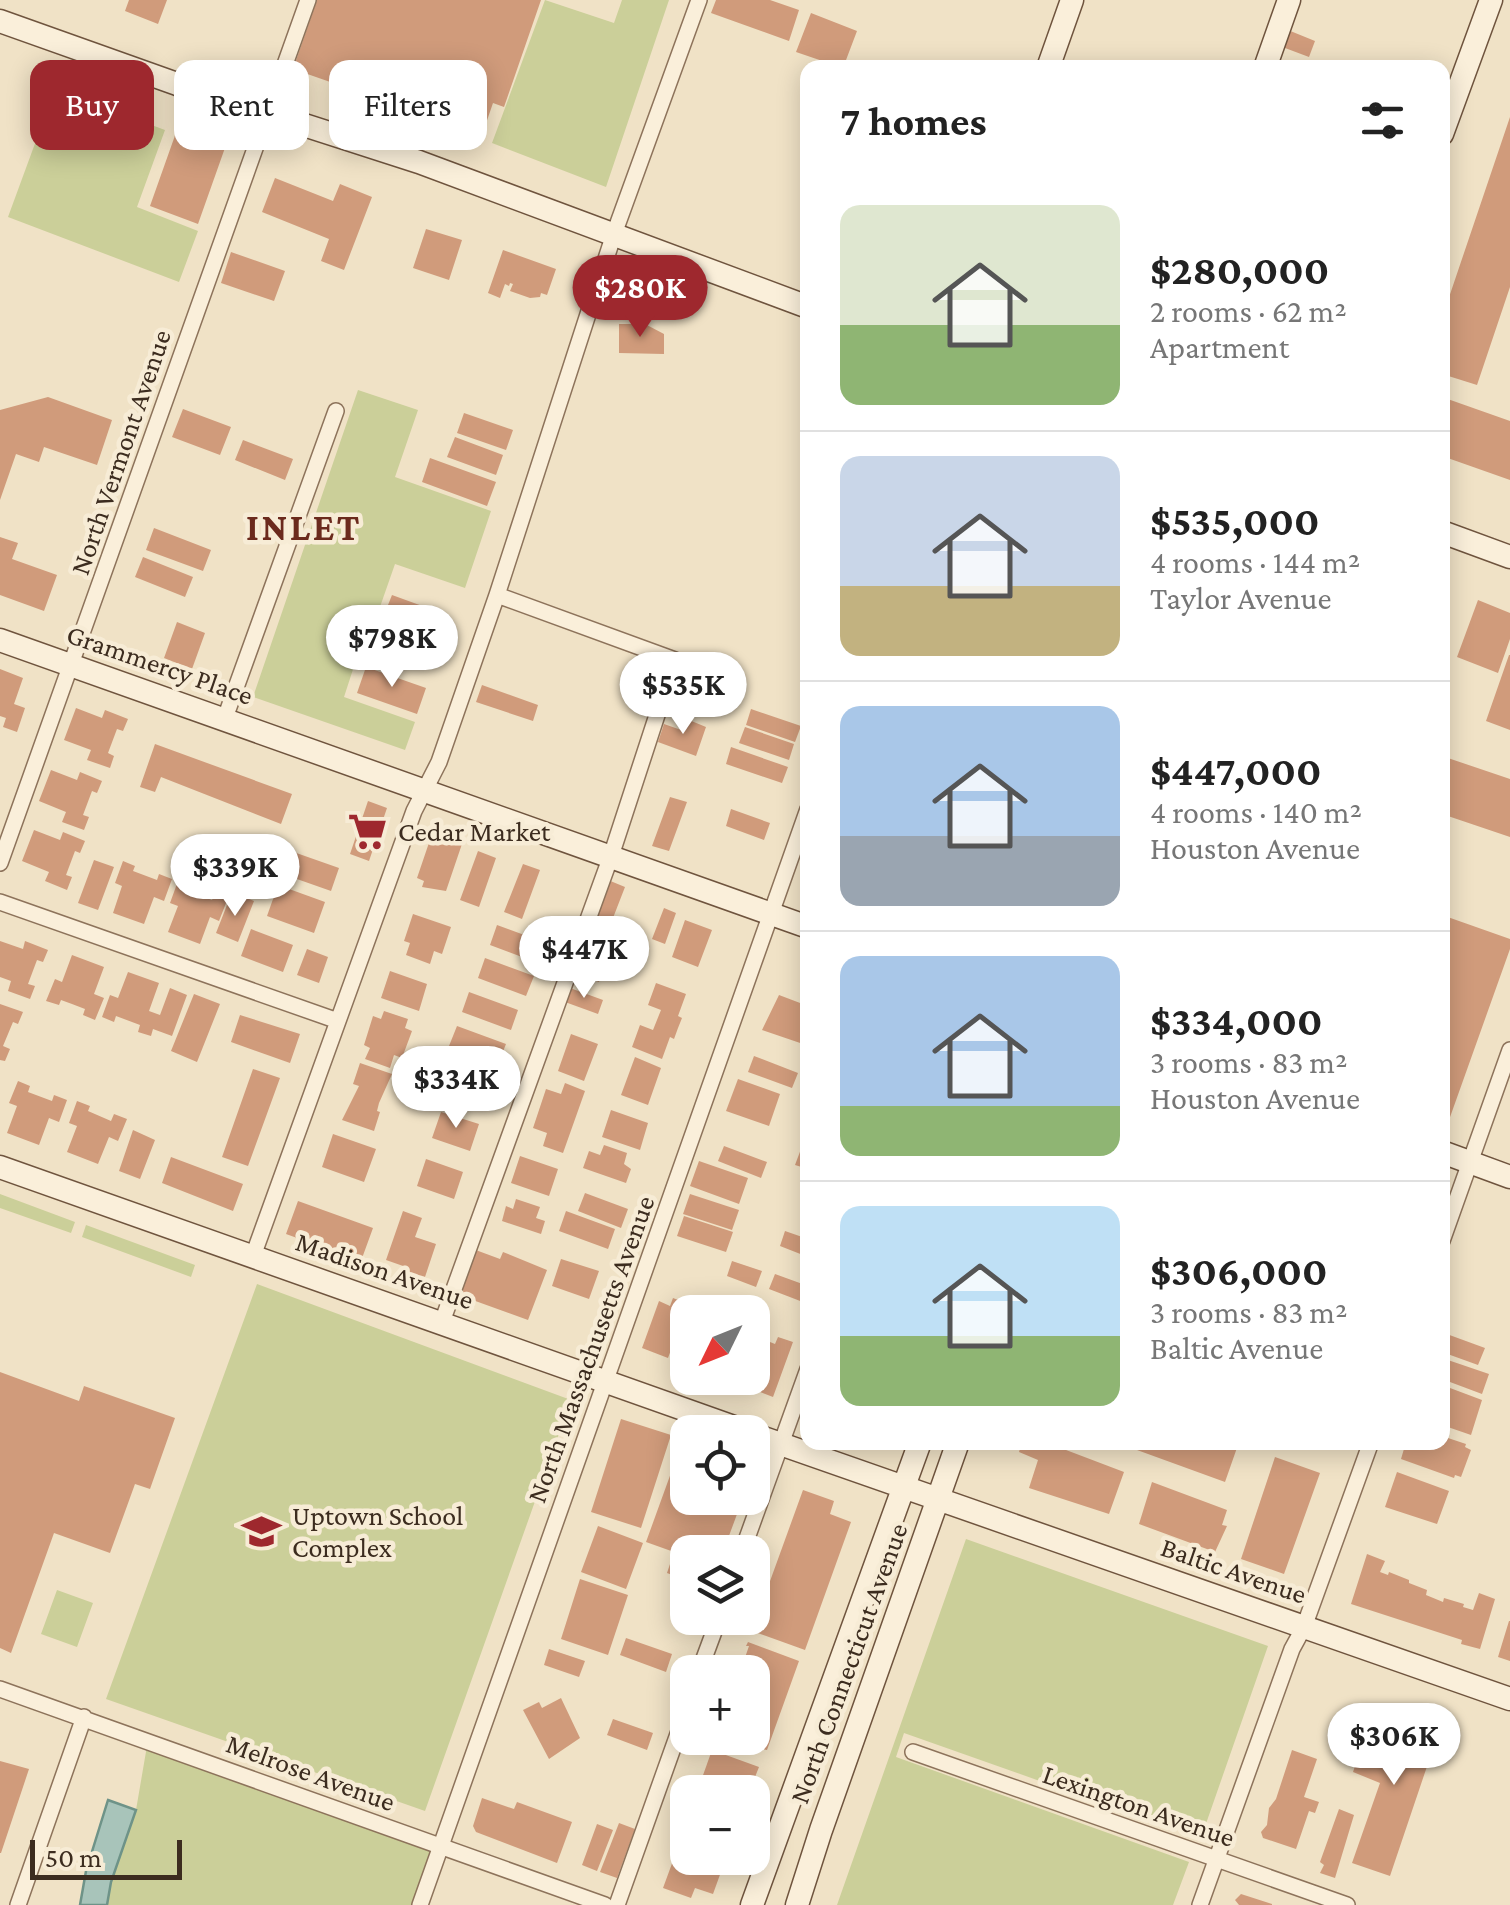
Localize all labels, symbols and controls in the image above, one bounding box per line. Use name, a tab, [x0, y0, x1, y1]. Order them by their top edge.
chip: Buy	[30, 60, 154, 150]
chip: Rent	[174, 60, 309, 150]
chip: Filters	[329, 60, 487, 150]
icon: filters	[1355, 93, 1410, 148]
text: 7 homes	[840, 97, 987, 144]
icon: home	[920, 245, 1040, 365]
text: $280,000	[1150, 246, 1329, 293]
pin: $280K	[570, 255, 710, 340]
text: $280K	[595, 269, 685, 305]
text: 2 rooms · 62 m²	[1150, 293, 1347, 329]
street label: North Vermont Avenue	[64, 326, 177, 579]
text: Apartment	[1150, 329, 1289, 365]
icon: home	[920, 496, 1040, 616]
text: $535,000	[1150, 497, 1319, 544]
district label: INLET	[246, 506, 362, 548]
text: 4 rooms · 144 m²	[1150, 544, 1360, 580]
text: Taylor Avenue	[1150, 580, 1332, 616]
pin: $798K	[322, 605, 462, 690]
street label: Grammercy Place	[63, 618, 257, 711]
text: $798K	[348, 619, 436, 655]
pin: $535K	[613, 652, 753, 737]
text: $535K	[642, 666, 724, 702]
icon: home	[920, 746, 1040, 866]
text: $447,000	[1150, 747, 1322, 794]
text: 4 rooms · 140 m²	[1150, 794, 1362, 830]
supermarket icon: Cedar Market	[347, 810, 389, 852]
place label: Cedar Market	[398, 816, 551, 847]
text: Houston Avenue	[1150, 830, 1360, 866]
pin: $339K	[165, 834, 305, 919]
text: $339K	[193, 848, 278, 884]
pin: $447K	[514, 916, 654, 1001]
text: $447K	[541, 930, 627, 966]
icon: home	[920, 996, 1040, 1116]
text: $334,000	[1150, 997, 1322, 1044]
text: 3 rooms · 83 m²	[1150, 1044, 1348, 1080]
pin: $334K	[386, 1046, 526, 1131]
text: $334K	[414, 1060, 498, 1096]
text: Houston Avenue	[1150, 1080, 1360, 1116]
street label: North Massachusetts Avenue	[520, 1191, 661, 1507]
street label: Madison Avenue	[292, 1226, 478, 1315]
icon: home	[920, 1246, 1040, 1366]
text: $306,000	[1150, 1247, 1328, 1294]
text: 3 rooms · 83 m²	[1150, 1294, 1348, 1330]
north arrow	[670, 1295, 770, 1395]
map controls	[670, 1295, 770, 1875]
text: Baltic Avenue	[1150, 1330, 1323, 1366]
button: locate	[670, 1415, 770, 1515]
place label: Uptown School Complex	[292, 1500, 463, 1563]
school or university icon: Uptown School Complex	[241, 1510, 283, 1552]
street label: North Connecticut Avenue	[783, 1519, 914, 1808]
street label: Baltic Avenue	[1157, 1531, 1311, 1610]
button: layers	[670, 1535, 770, 1635]
button: +	[670, 1655, 770, 1755]
pin: $306K	[1324, 1703, 1464, 1788]
text: $306K	[1350, 1717, 1438, 1753]
street label: Melrose Avenue	[222, 1728, 399, 1817]
street label: Lexington Avenue	[1039, 1758, 1239, 1853]
button: −	[670, 1775, 770, 1875]
scale bar	[30, 1835, 182, 1880]
text: 50 m	[45, 1842, 102, 1873]

